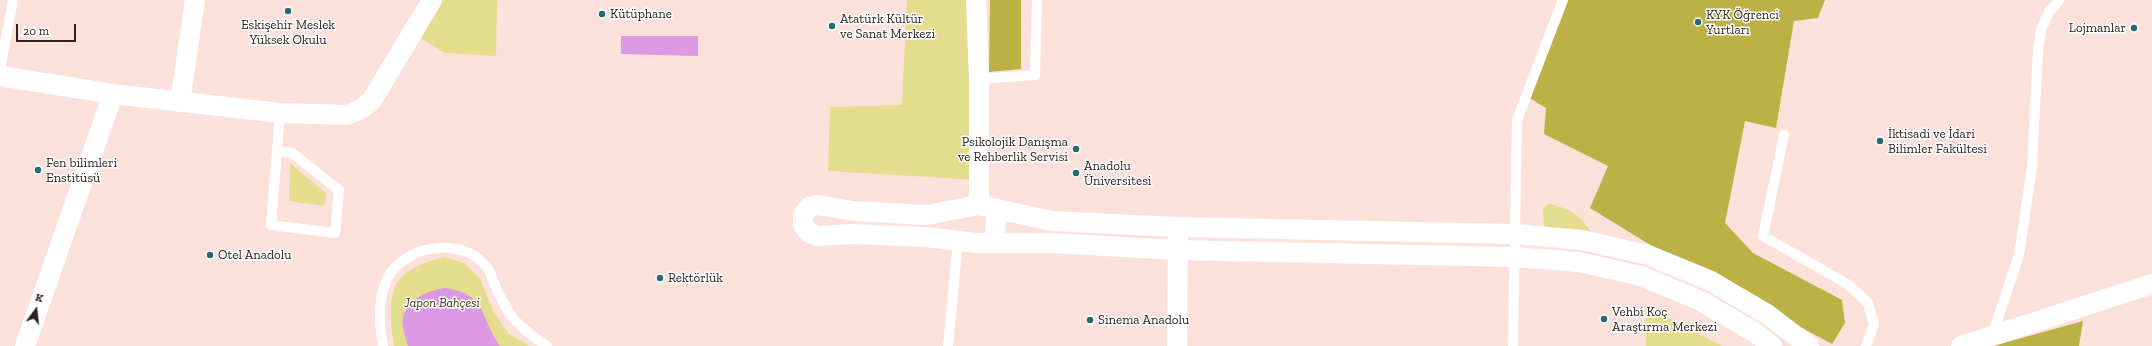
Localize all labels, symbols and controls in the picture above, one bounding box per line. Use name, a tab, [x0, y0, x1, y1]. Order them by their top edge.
marker: Eskişehir Meslek Yüksek Okulu	[283, 6, 293, 16]
place label: Kütüphane	[610, 6, 672, 22]
place label: KYK Öğrenci Yurtları	[1706, 7, 1779, 38]
marker: Kütüphane	[597, 9, 607, 19]
place label: Atatürk Kültür ve Sanat Merkezi	[840, 11, 935, 42]
scale bar	[18, 16, 78, 42]
place label: Eskişehir Meslek Yüksek Okulu	[241, 17, 335, 48]
marker: KYK Öğrenci Yurtları	[1693, 17, 1703, 27]
place label: Lojmanlar	[2069, 20, 2126, 36]
marker: Atatürk Kültür ve Sanat Merkezi	[827, 21, 837, 31]
marker: Lojmanlar	[2129, 23, 2139, 33]
text: 20 m	[23, 24, 49, 38]
place label: İktisadi ve İdari Bilimler Fakültesi	[1888, 126, 1987, 157]
place label: Psikolojik Danışma ve Rehberlik Servisi	[958, 134, 1068, 165]
marker: İktisadi ve İdari Bilimler Fakültesi	[1875, 136, 1885, 146]
marker: Psikolojik Danışma ve Rehberlik Servisi	[1071, 144, 1081, 154]
place label: Fen bilimleri Enstitüsü	[46, 155, 117, 186]
place label: Anadolu Üniversitesi	[1084, 158, 1151, 189]
marker: Fen bilimleri Enstitüsü	[33, 165, 43, 175]
marker: Anadolu Üniversitesi	[1071, 168, 1081, 178]
place label: Otel Anadolu	[218, 247, 292, 263]
marker: Otel Anadolu	[205, 250, 215, 260]
place label: Rektörlük	[668, 270, 723, 286]
marker: Rektörlük	[655, 273, 665, 283]
north arrow	[16, 290, 56, 330]
text: K	[34, 291, 44, 305]
park label: Japon Bahçesi	[404, 295, 480, 311]
place label: Vehbi Koç Araştırma Merkezi	[1612, 304, 1717, 335]
place label: Sinema Anadolu	[1098, 312, 1189, 328]
marker: Vehbi Koç Araştırma Merkezi	[1599, 314, 1609, 324]
marker: Sinema Anadolu	[1085, 315, 1095, 325]

